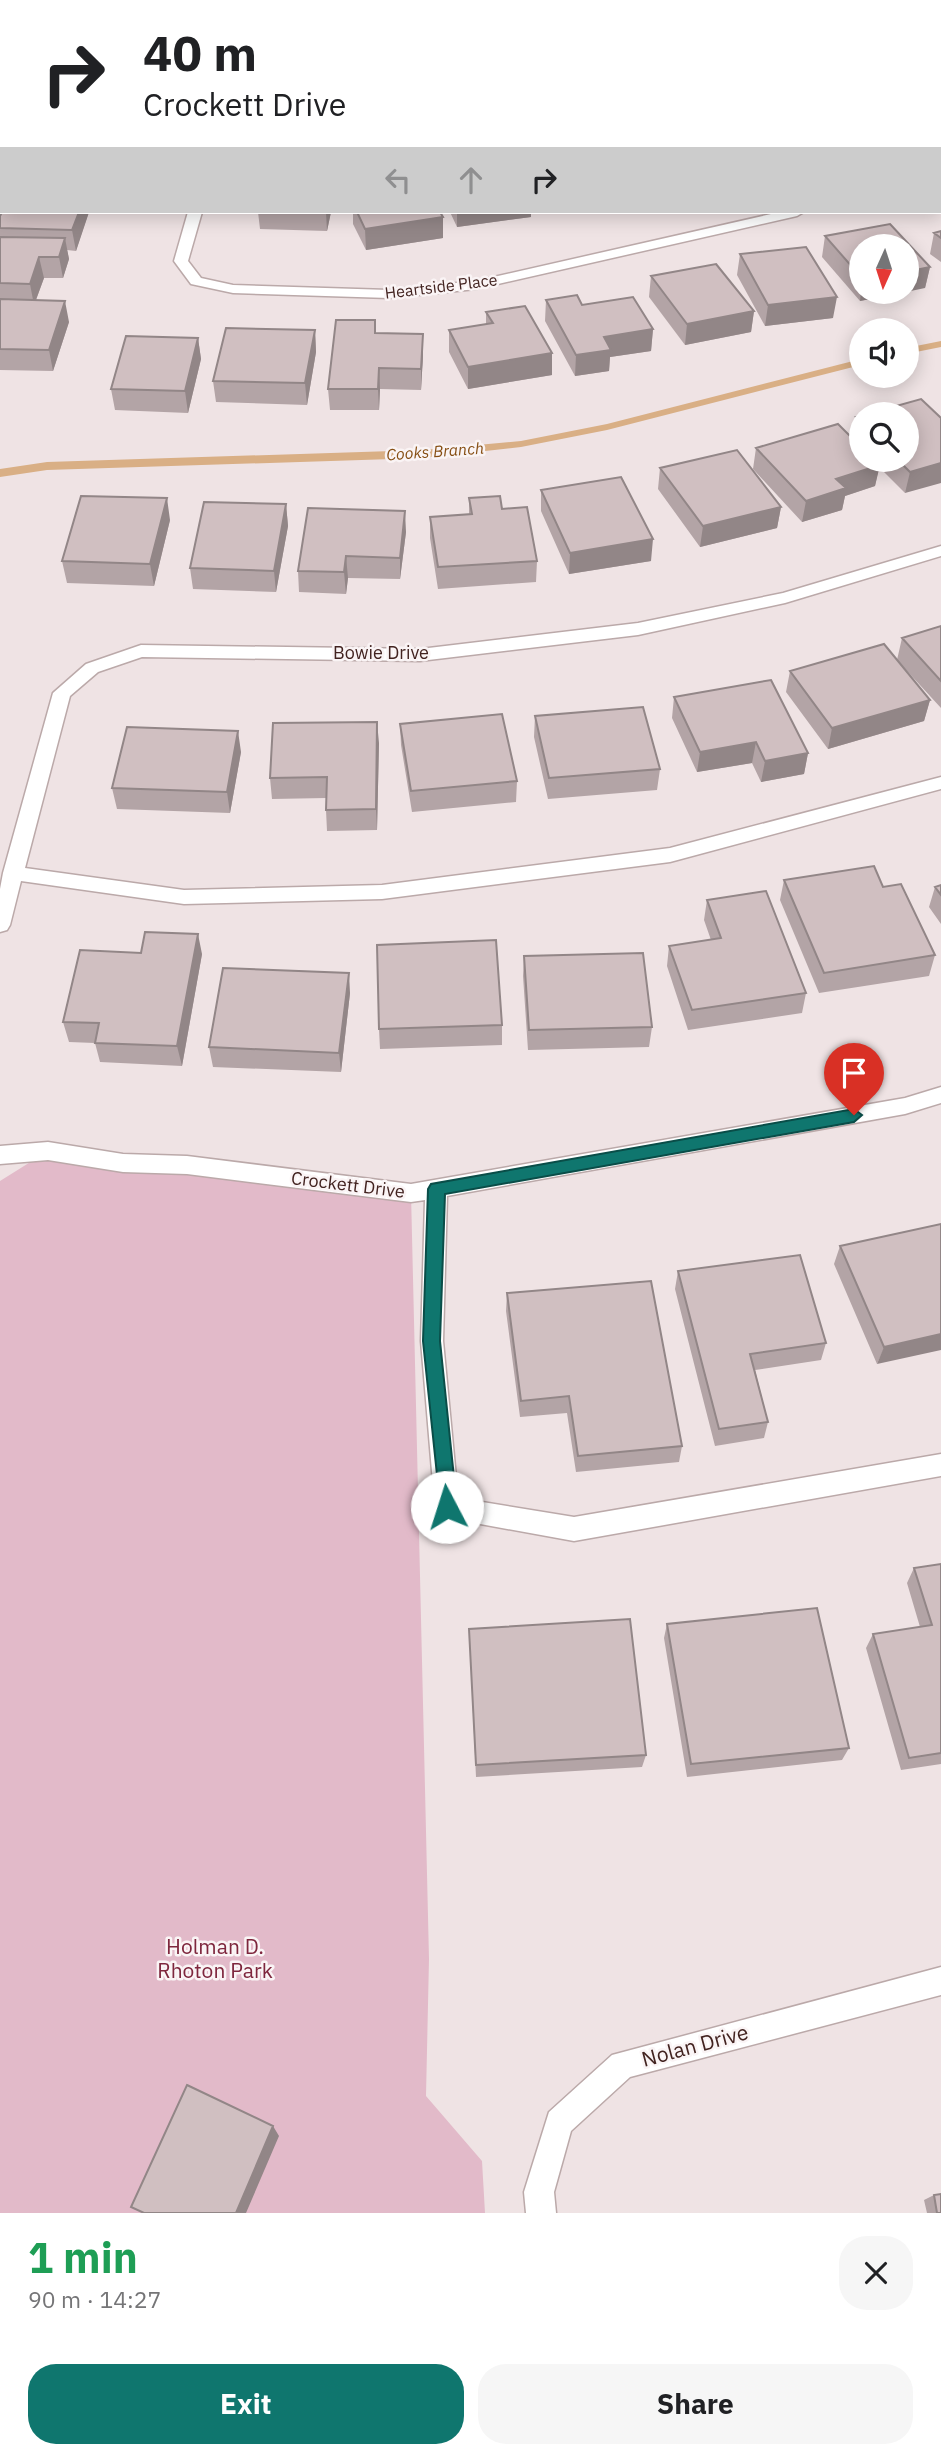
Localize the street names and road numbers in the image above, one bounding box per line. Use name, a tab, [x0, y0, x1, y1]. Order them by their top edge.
street label: Heartside Place	[384, 269, 499, 303]
street label: Bowie Drive	[333, 641, 429, 664]
street label: Crockett Drive	[290, 1166, 406, 1203]
street label: Nolan Drive	[638, 2017, 751, 2073]

